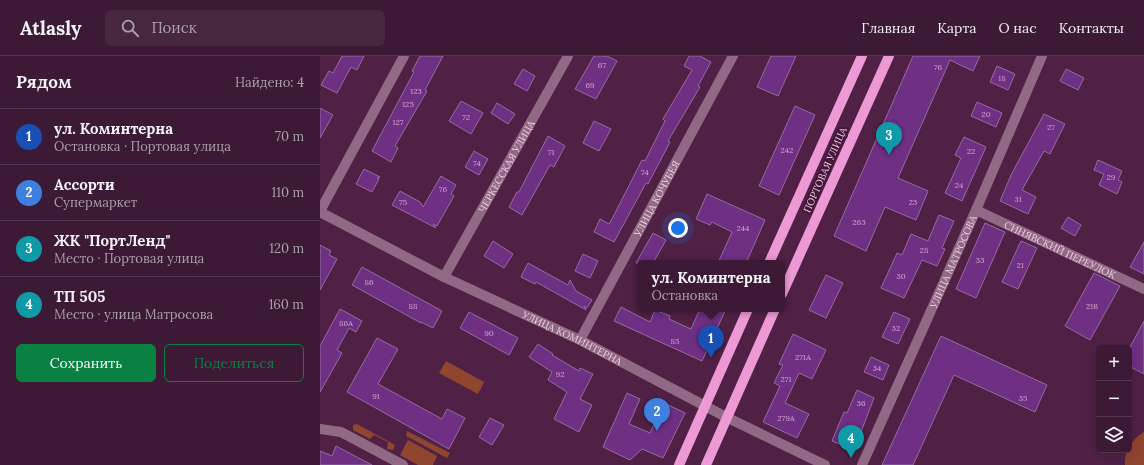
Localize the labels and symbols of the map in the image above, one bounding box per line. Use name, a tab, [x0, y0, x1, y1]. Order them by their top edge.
house number: 67	[598, 60, 606, 70]
house number: 76	[934, 62, 943, 72]
house number: 18	[998, 73, 1006, 83]
house number: 69	[585, 80, 595, 90]
house number: 123	[410, 86, 422, 96]
house number: 125	[402, 99, 414, 109]
house number: 20	[981, 109, 991, 119]
house number: 72	[462, 112, 470, 122]
house number: 127	[393, 117, 404, 127]
street label: ЧЕРКЕССКАЯ УЛИЦА	[475, 117, 538, 215]
pin: 3	[876, 122, 902, 155]
house number: 27	[1047, 122, 1055, 132]
street label: ПОРТОВАЯ УЛИЦА	[800, 125, 850, 215]
house number: 242	[781, 145, 793, 155]
house number: 22	[967, 146, 975, 156]
house number: 71	[548, 147, 554, 157]
house number: 74	[473, 158, 482, 168]
street label: УЛИЦА КОЧУБЕЯ	[630, 158, 682, 239]
house number: 74	[641, 167, 650, 177]
house number: 29	[1107, 172, 1116, 182]
house number: 24	[955, 180, 964, 190]
house number: 76	[439, 184, 448, 194]
house number: 31	[1014, 194, 1022, 204]
house number: 75	[399, 197, 407, 207]
house number: 23	[909, 197, 918, 207]
street label: УЛИЦА МАТРОСОВА	[926, 212, 980, 311]
house number: 263	[852, 217, 866, 227]
your location	[668, 218, 688, 238]
street label: СИНЯВСКИЙ ПЕРЕУЛОК	[1002, 218, 1118, 281]
house number: 244	[737, 223, 750, 233]
house number: 28	[920, 245, 929, 255]
house number: 33	[976, 255, 985, 265]
house number: 21	[1016, 260, 1024, 270]
house number: 30	[896, 271, 906, 281]
house number: 86	[364, 277, 374, 287]
house number: 88	[409, 301, 418, 311]
house number: 21В	[1086, 301, 1098, 311]
street label: УЛИЦА КОМИНТЕРНА	[519, 307, 625, 368]
house number: 86А	[339, 318, 354, 328]
house number: 32	[892, 323, 900, 333]
pin: 1	[698, 325, 724, 358]
house number: 90	[484, 328, 494, 338]
house number: 85	[671, 336, 679, 346]
house number: 271А	[795, 352, 812, 362]
house number: 34	[873, 363, 882, 373]
house number: 92	[556, 369, 564, 379]
house number: 271	[781, 374, 792, 384]
house number: 91	[372, 391, 380, 401]
house number: 35	[1019, 393, 1027, 403]
pin: 2	[644, 398, 670, 431]
house number: 36	[856, 398, 866, 408]
house number: 279А	[777, 413, 796, 423]
pin: 4	[838, 425, 864, 458]

